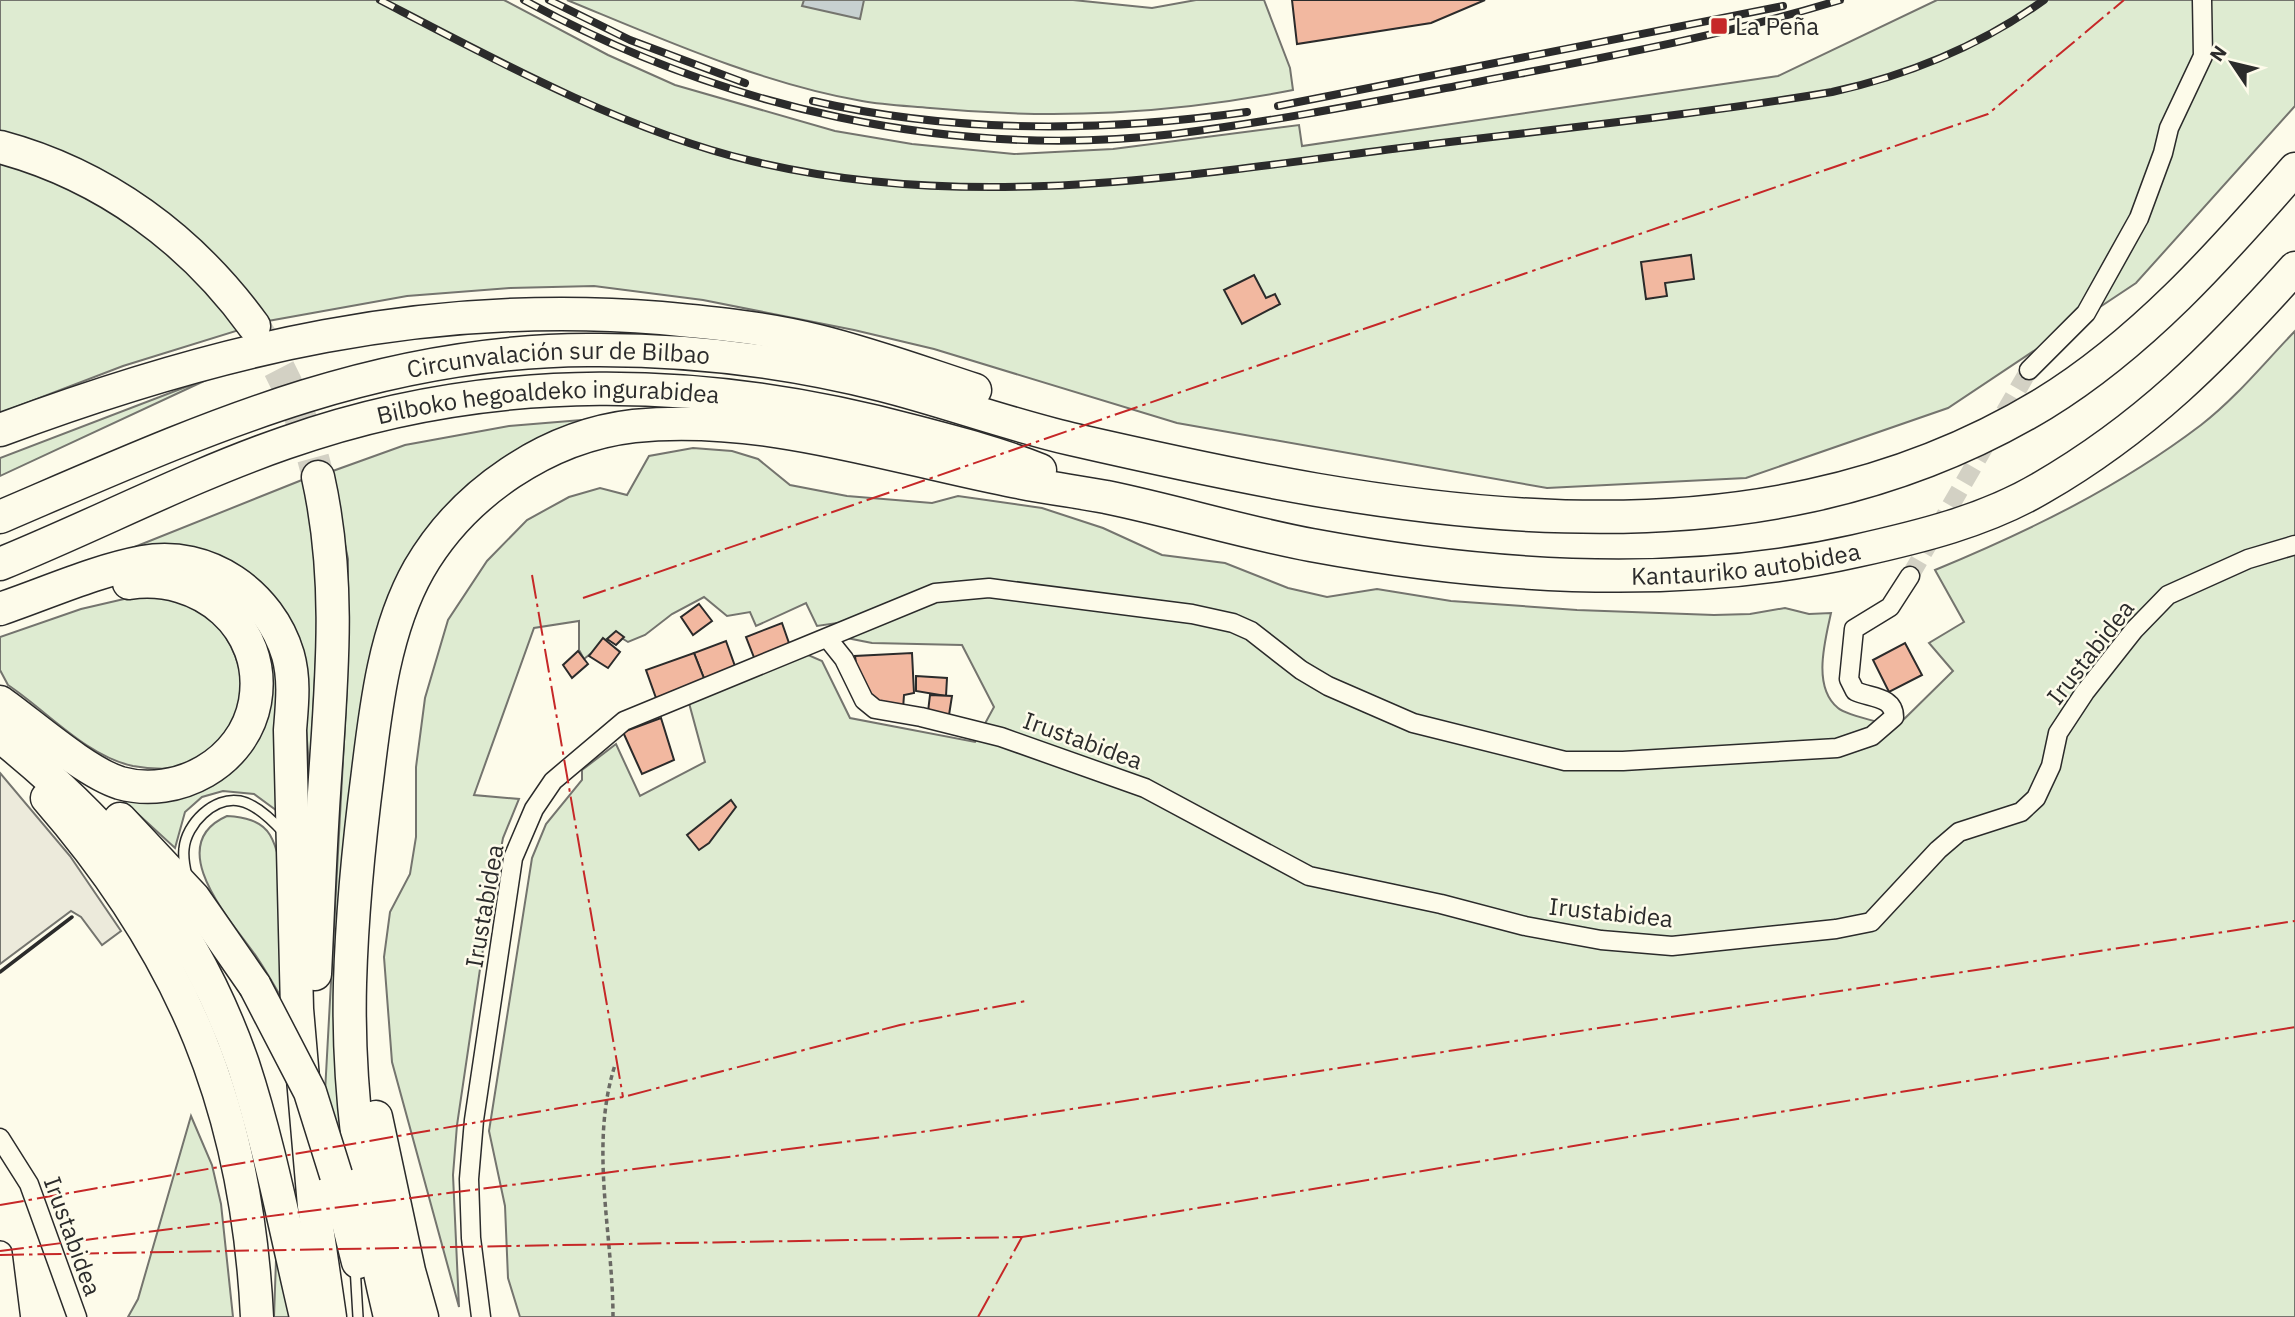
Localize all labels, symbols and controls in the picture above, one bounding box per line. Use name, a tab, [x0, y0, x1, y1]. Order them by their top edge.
place label: La Peña	[1735, 10, 1819, 42]
marker: La Peña	[1709, 16, 1729, 36]
north arrow	[2197, 28, 2267, 98]
text: N	[2204, 41, 2232, 66]
street label: Circunvalación sur de Bilbao	[404, 334, 711, 385]
street label: Bilboko hegoaldeko ingurabidea	[373, 373, 721, 431]
street label: Kantauriko autobidea	[1631, 535, 1863, 592]
street label: Irustabidea	[2039, 593, 2141, 711]
street label: Irustabidea	[1019, 704, 1147, 776]
street label: Irustabidea	[457, 842, 511, 970]
street label: Irustabidea	[1547, 890, 1675, 934]
street label: Irustabidea	[37, 1172, 109, 1300]

